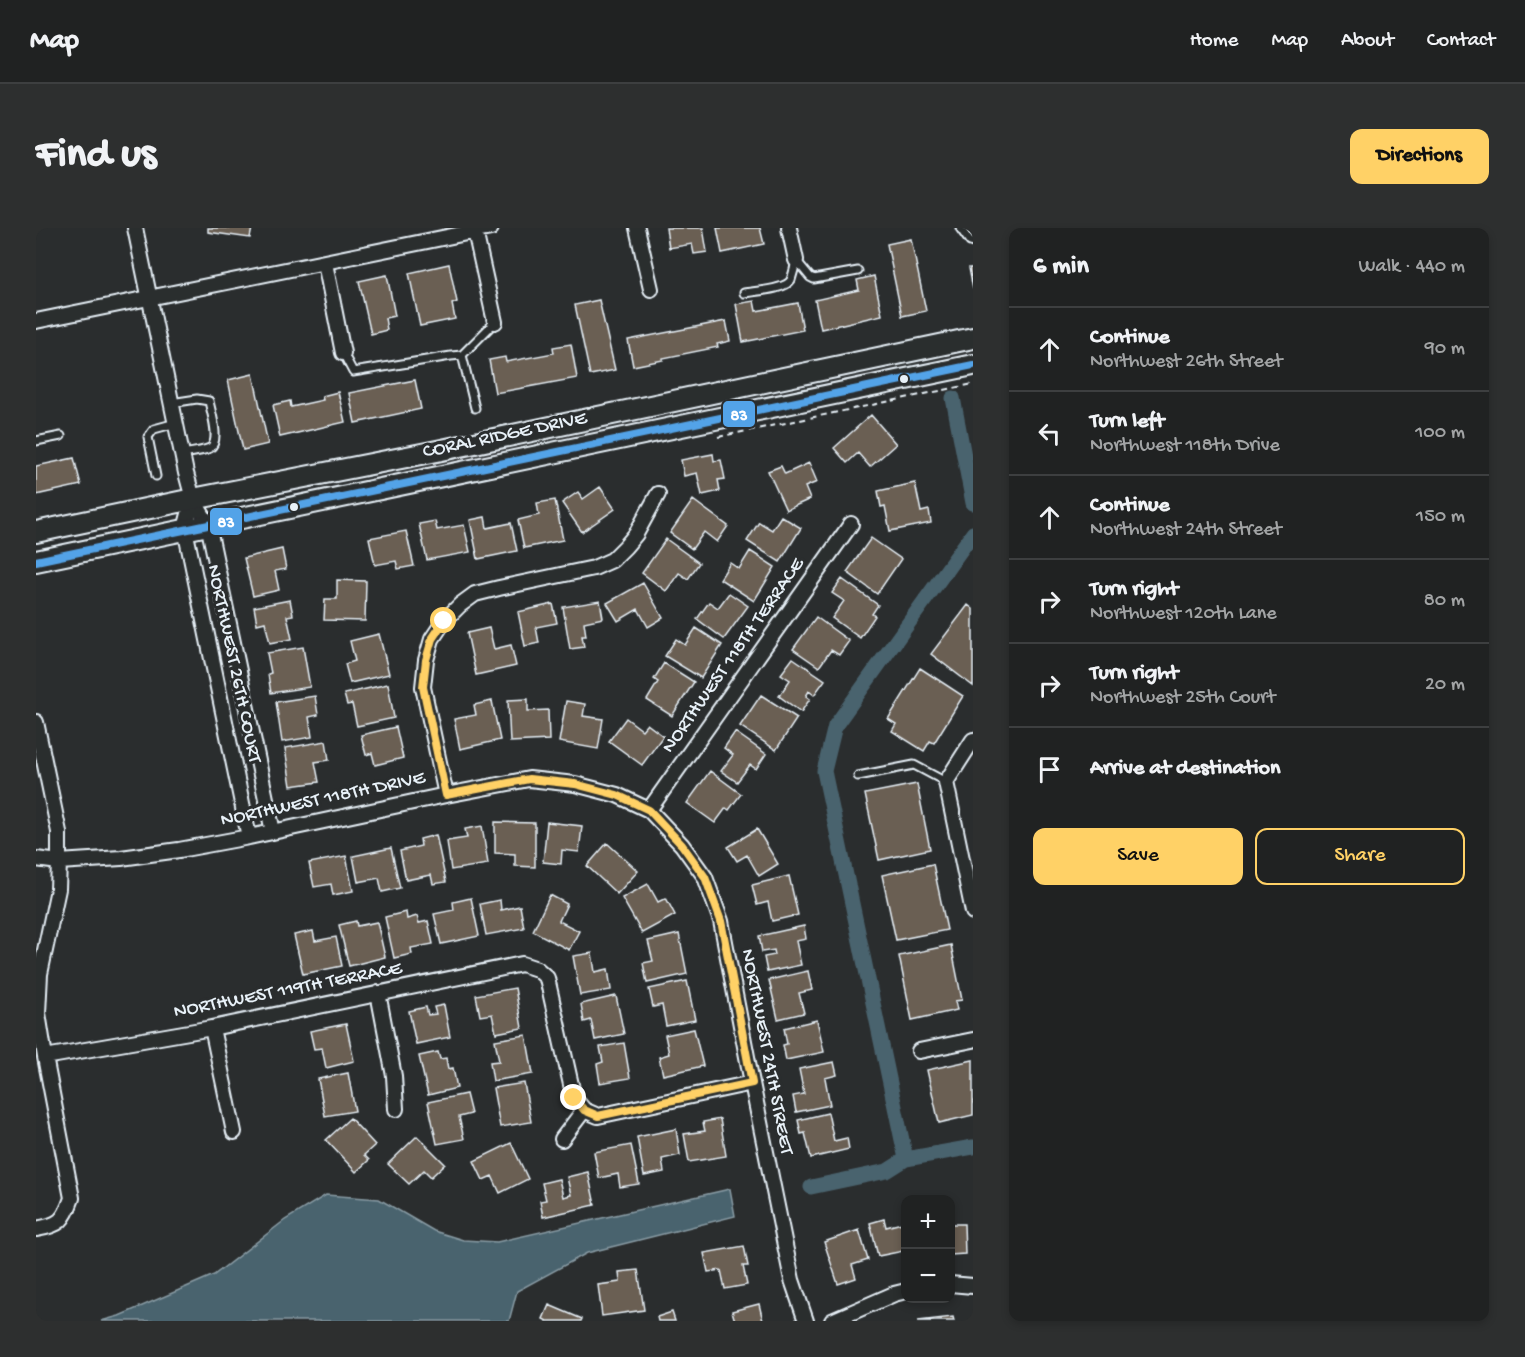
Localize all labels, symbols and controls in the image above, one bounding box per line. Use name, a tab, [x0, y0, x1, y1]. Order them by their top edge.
text: Map	[30, 25, 79, 58]
text: Home	[1190, 29, 1238, 54]
text: Map	[1271, 29, 1308, 54]
text: About	[1341, 29, 1394, 54]
text: Contact	[1427, 29, 1495, 54]
button: Directions	[1350, 129, 1489, 184]
text: Find us	[36, 132, 156, 181]
text: 6 min	[1033, 252, 1089, 283]
text: Walk · 440 m	[1359, 256, 1465, 279]
text: Continue	[1090, 325, 1170, 351]
icon: ahead	[1033, 333, 1066, 366]
text: 90 m	[1425, 338, 1465, 361]
text: Northwest 26th Street	[1090, 351, 1282, 374]
unlabelled marker	[898, 373, 910, 385]
line badge: 83	[722, 400, 756, 428]
street label: CORAL RIDGE DRIVE	[421, 407, 591, 465]
text: 83	[730, 408, 748, 427]
text: Turn left	[1090, 409, 1164, 435]
icon: left	[1033, 417, 1066, 450]
text: 100 m	[1415, 422, 1465, 445]
text: Northwest 118th Drive	[1090, 435, 1280, 458]
text: Continue	[1090, 493, 1170, 519]
unlabelled marker	[288, 501, 300, 513]
icon: ahead	[1033, 501, 1066, 534]
text: 150 m	[1416, 506, 1465, 529]
line badge: 83	[209, 507, 243, 536]
text: 83	[217, 515, 235, 534]
text: Northwest 24th Street	[1090, 519, 1282, 542]
street label: NORTHWEST 118TH TERRACE	[658, 553, 811, 758]
street label: NORTHWEST 26TH COURT	[201, 563, 266, 767]
text: Turn right	[1090, 577, 1178, 603]
icon: right	[1033, 585, 1066, 618]
text: 80 m	[1424, 590, 1465, 613]
text: Northwest 120th Lane	[1090, 603, 1277, 626]
route start	[430, 607, 456, 633]
text: Turn right	[1090, 661, 1178, 687]
icon: right	[1033, 669, 1066, 702]
text: 20 m	[1425, 674, 1465, 697]
text: Northwest 25th Court	[1090, 687, 1275, 710]
icon: arrive	[1033, 753, 1066, 786]
text: Arrive at destination	[1090, 756, 1280, 782]
street label: NORTHWEST 118TH DRIVE	[219, 767, 429, 833]
button: Save	[1033, 828, 1243, 885]
button: Share	[1255, 828, 1465, 885]
street label: NORTHWEST 24TH STREET	[735, 947, 797, 1158]
street label: NORTHWEST 119TH TERRACE	[172, 957, 406, 1024]
route end	[560, 1084, 586, 1110]
map controls	[901, 1195, 955, 1303]
button: +	[901, 1195, 955, 1249]
button: −	[901, 1249, 955, 1303]

